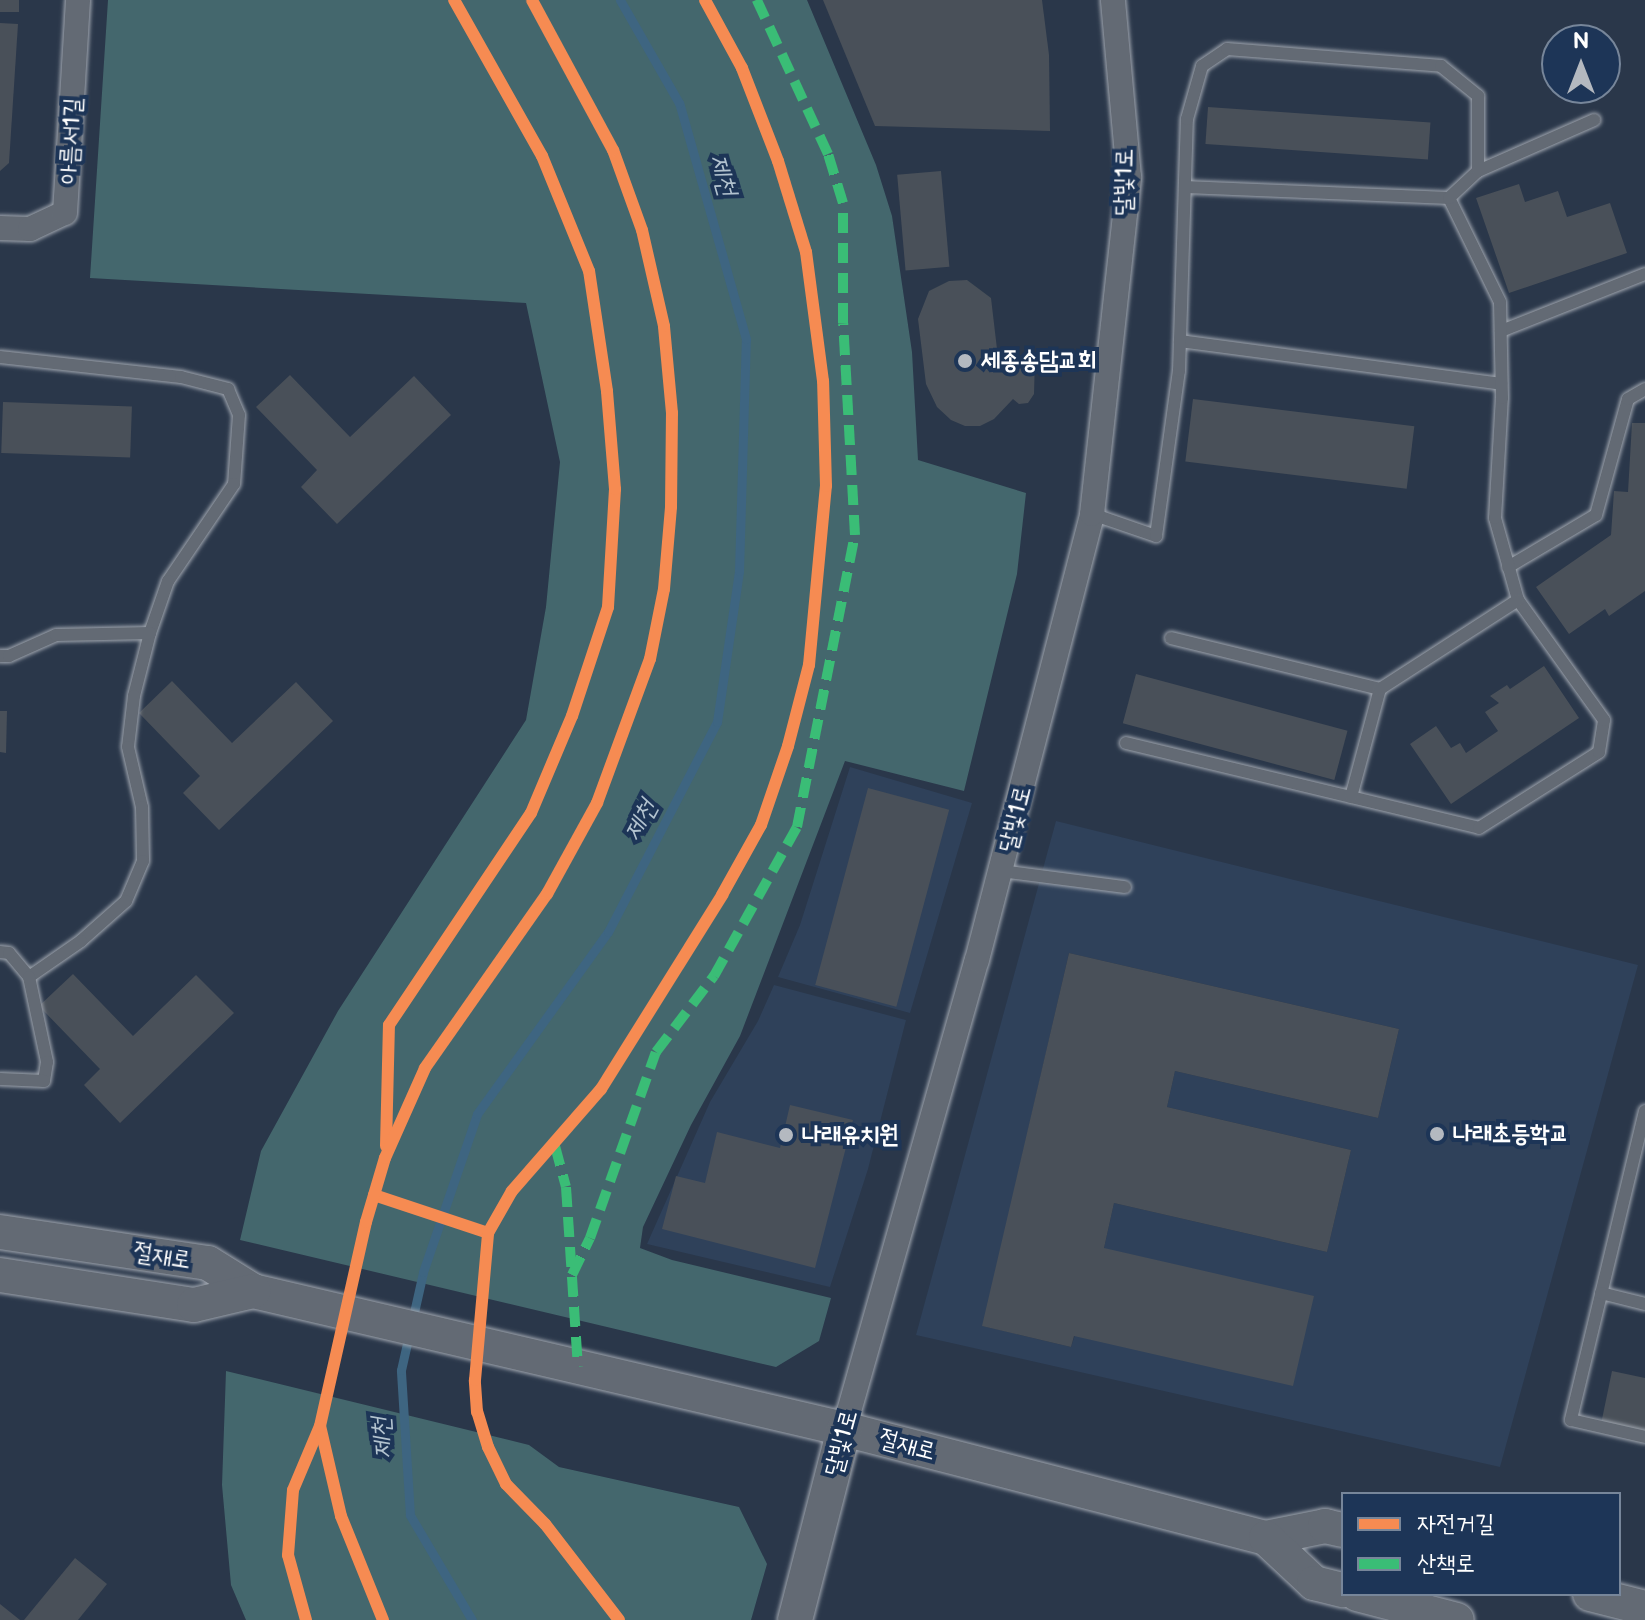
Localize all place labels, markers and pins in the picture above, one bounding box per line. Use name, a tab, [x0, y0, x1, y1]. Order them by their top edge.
place label: 세종송담교회	[981, 347, 1097, 375]
marker: 세종송담교회	[956, 352, 974, 370]
place label: 나래초등학교	[1453, 1120, 1569, 1148]
place label: 나래유치원	[802, 1121, 899, 1149]
marker: 나래초등학교	[1428, 1125, 1446, 1143]
marker: 나래유치원	[777, 1126, 795, 1144]

